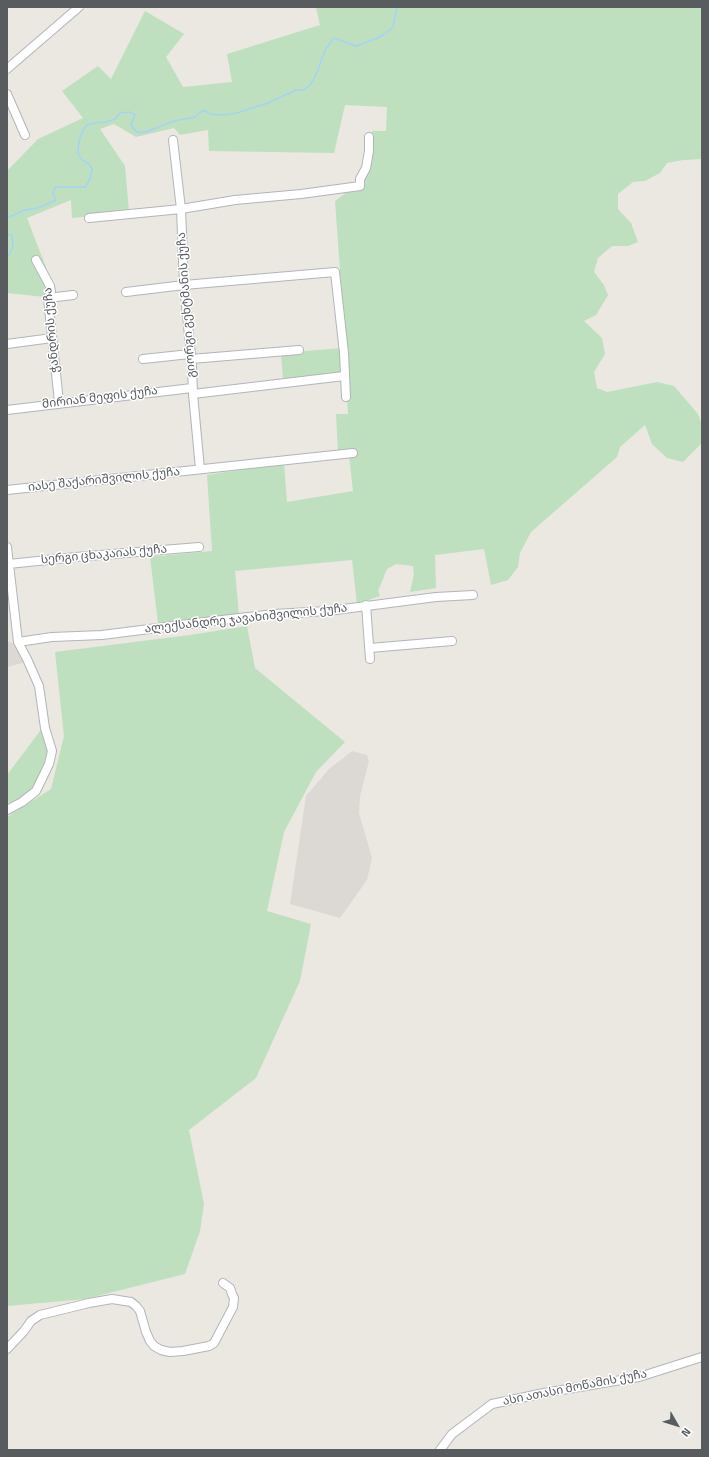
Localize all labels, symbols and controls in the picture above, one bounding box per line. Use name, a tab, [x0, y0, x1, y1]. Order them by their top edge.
street label: გიორგი გეხტმანის ქუჩა	[175, 232, 199, 378]
street label: ჭანდრის ქუჩა	[41, 287, 63, 373]
street label: მირიან მეფის ქუჩა	[41, 384, 159, 412]
street label: იასე შაქარიშვილის ქუჩა	[27, 465, 181, 495]
street label: სერგი ცხაკაიას ქუჩა	[40, 542, 168, 568]
street label: ალექსანდრე ჯავახიშვილის ქუჩა	[144, 601, 348, 637]
street label: ასი ათასი მოწამის ქუჩა	[502, 1367, 648, 1409]
north arrow	[657, 1405, 697, 1445]
text: N	[678, 1425, 695, 1441]

